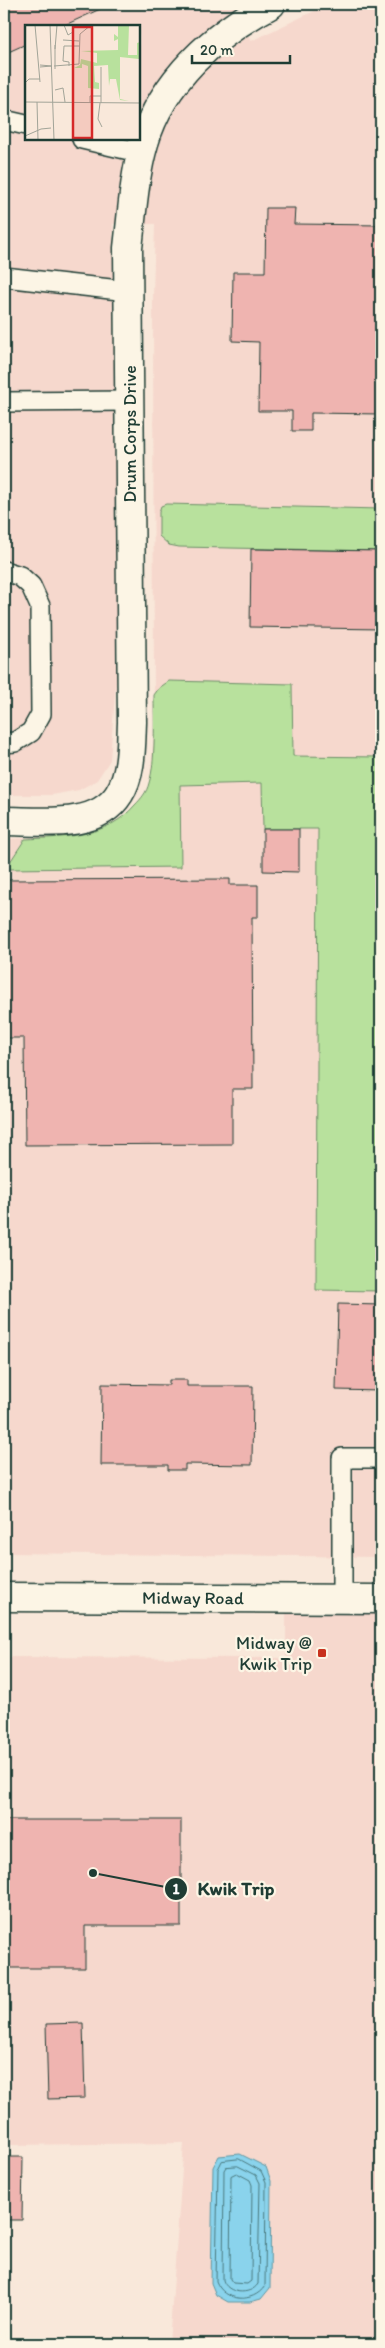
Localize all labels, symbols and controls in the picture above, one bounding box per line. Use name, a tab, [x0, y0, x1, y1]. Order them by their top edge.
inset map	[25, 25, 140, 140]
scale bar	[192, 32, 290, 64]
text: 20 m	[200, 41, 234, 59]
street label: Drum Corps Drive	[119, 365, 141, 503]
street label: Midway Road	[142, 1587, 244, 1609]
place label: Midway @ Kwik Trip	[236, 1632, 312, 1675]
marker: Midway @ Kwik Trip	[316, 1647, 328, 1659]
callout: Kwik Trip	[163, 1872, 283, 1906]
text: Kwik Trip	[198, 1877, 274, 1900]
text: 1	[173, 1880, 180, 1898]

